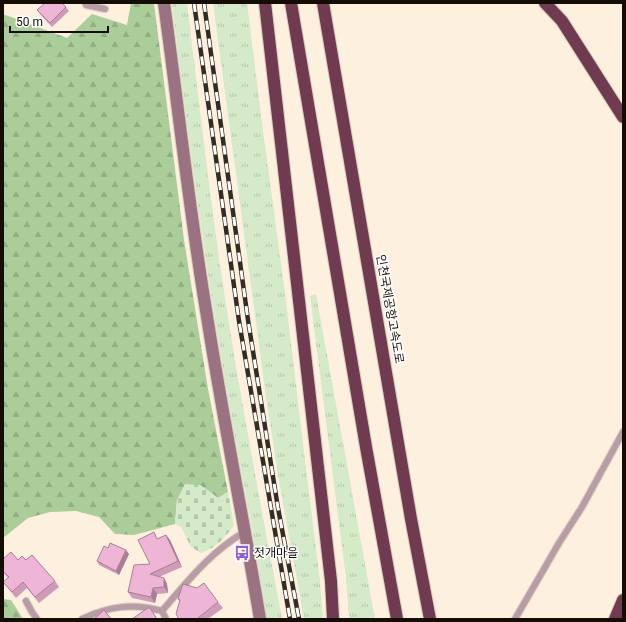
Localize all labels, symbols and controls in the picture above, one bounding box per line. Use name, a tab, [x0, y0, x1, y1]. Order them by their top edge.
scale bar	[10, 8, 108, 34]
text: 50 m	[16, 15, 43, 29]
street label: 인천국제공항고속도로	[374, 253, 406, 365]
bus stop icon: 젓개마을	[233, 544, 251, 562]
place label: 젓개마을	[254, 546, 298, 560]

